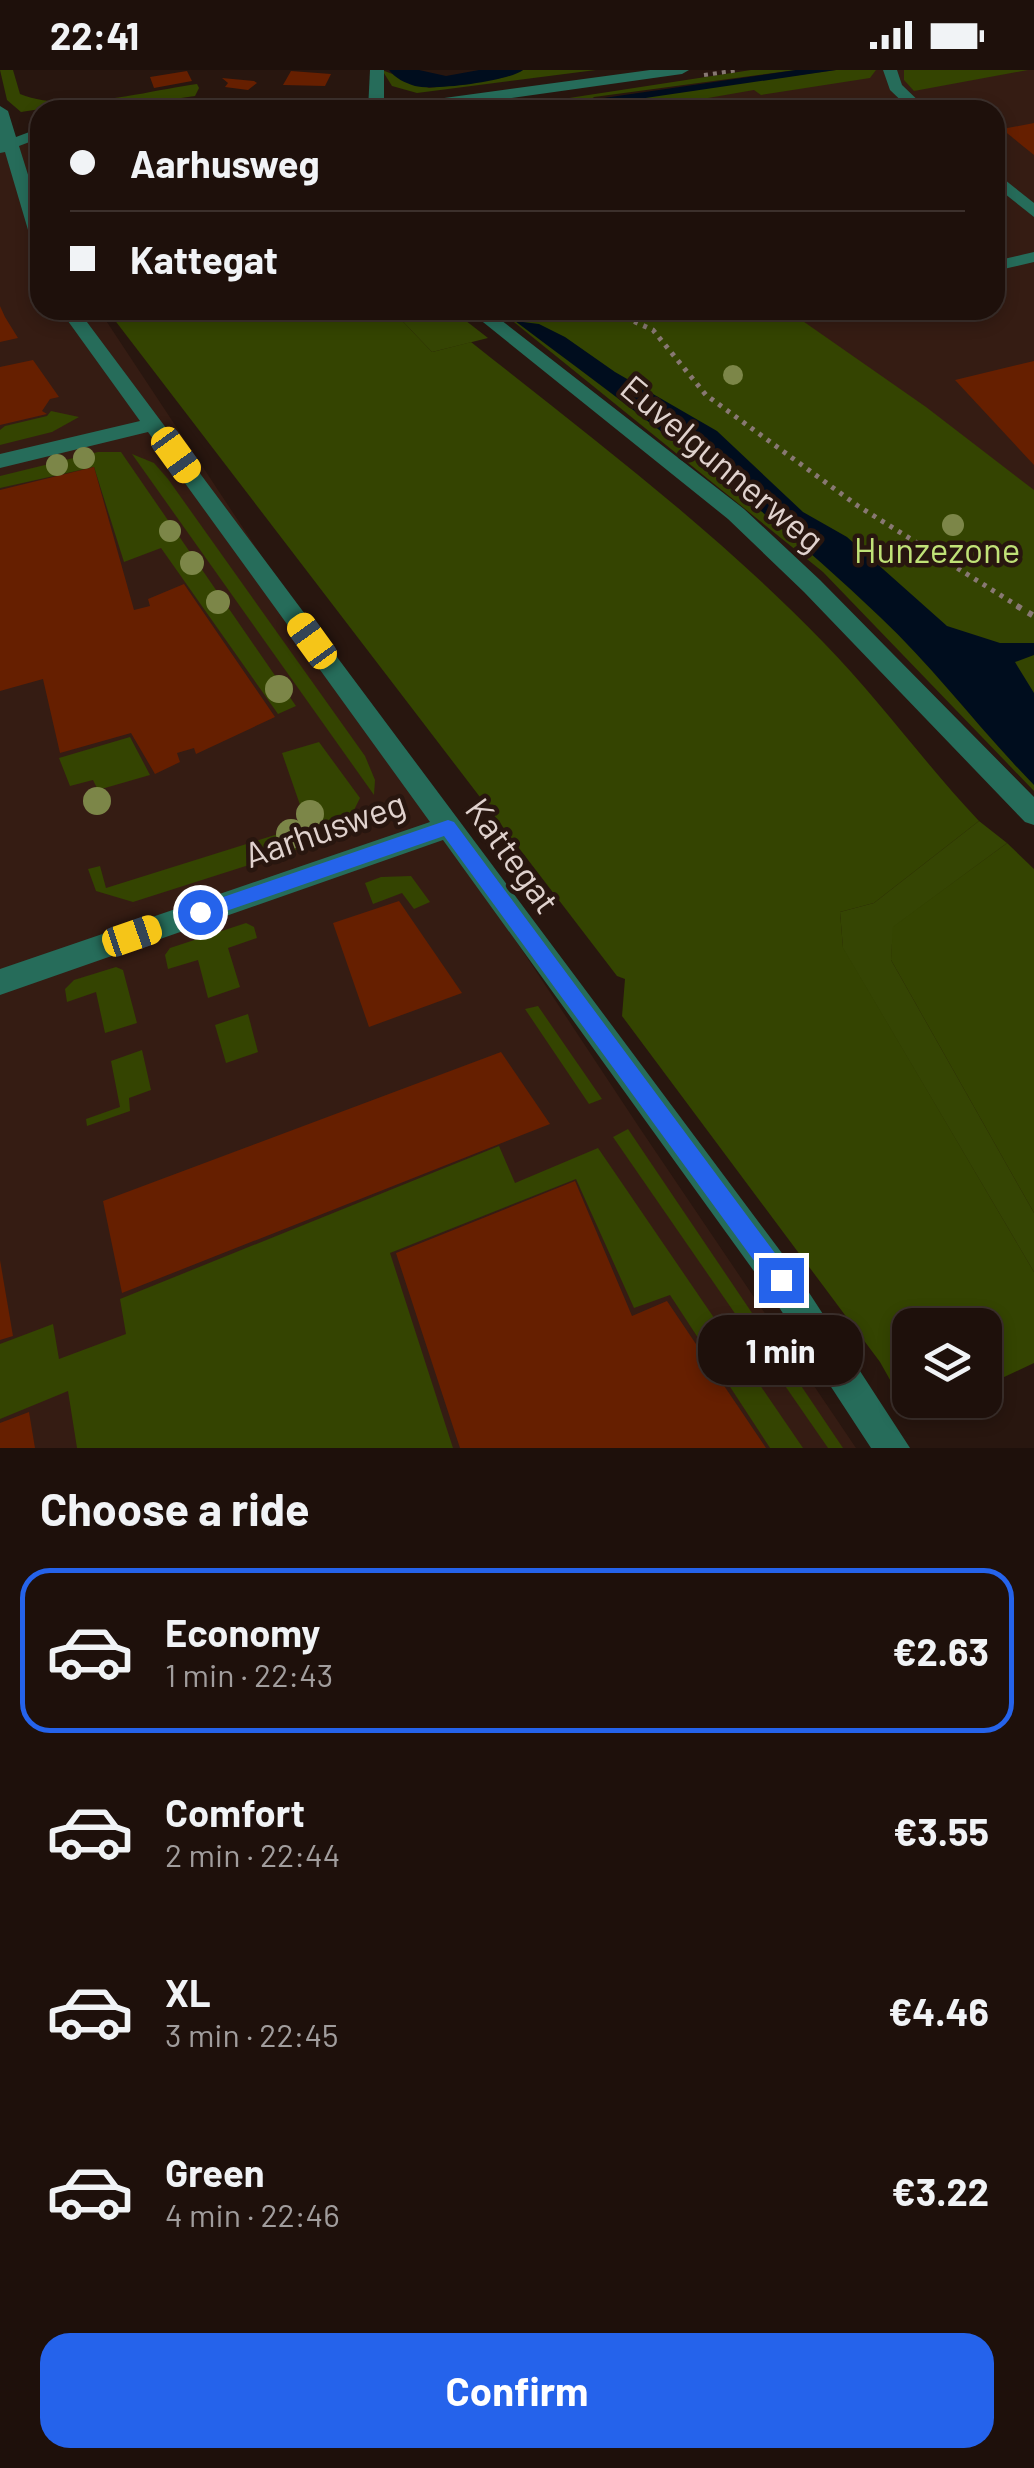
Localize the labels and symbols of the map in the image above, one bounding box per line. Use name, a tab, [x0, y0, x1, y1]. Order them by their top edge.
street label: Euvelgunnerweg	[613, 365, 833, 560]
car	[146, 422, 206, 488]
park label: Hunzezone	[854, 528, 1020, 570]
car	[282, 608, 342, 674]
street label: Aarhusweg	[238, 781, 410, 875]
street label: Kattegat	[458, 789, 569, 921]
route start	[178, 890, 223, 935]
car	[99, 912, 165, 960]
route end	[759, 1258, 804, 1303]
callout: 1 min	[698, 1315, 864, 1385]

